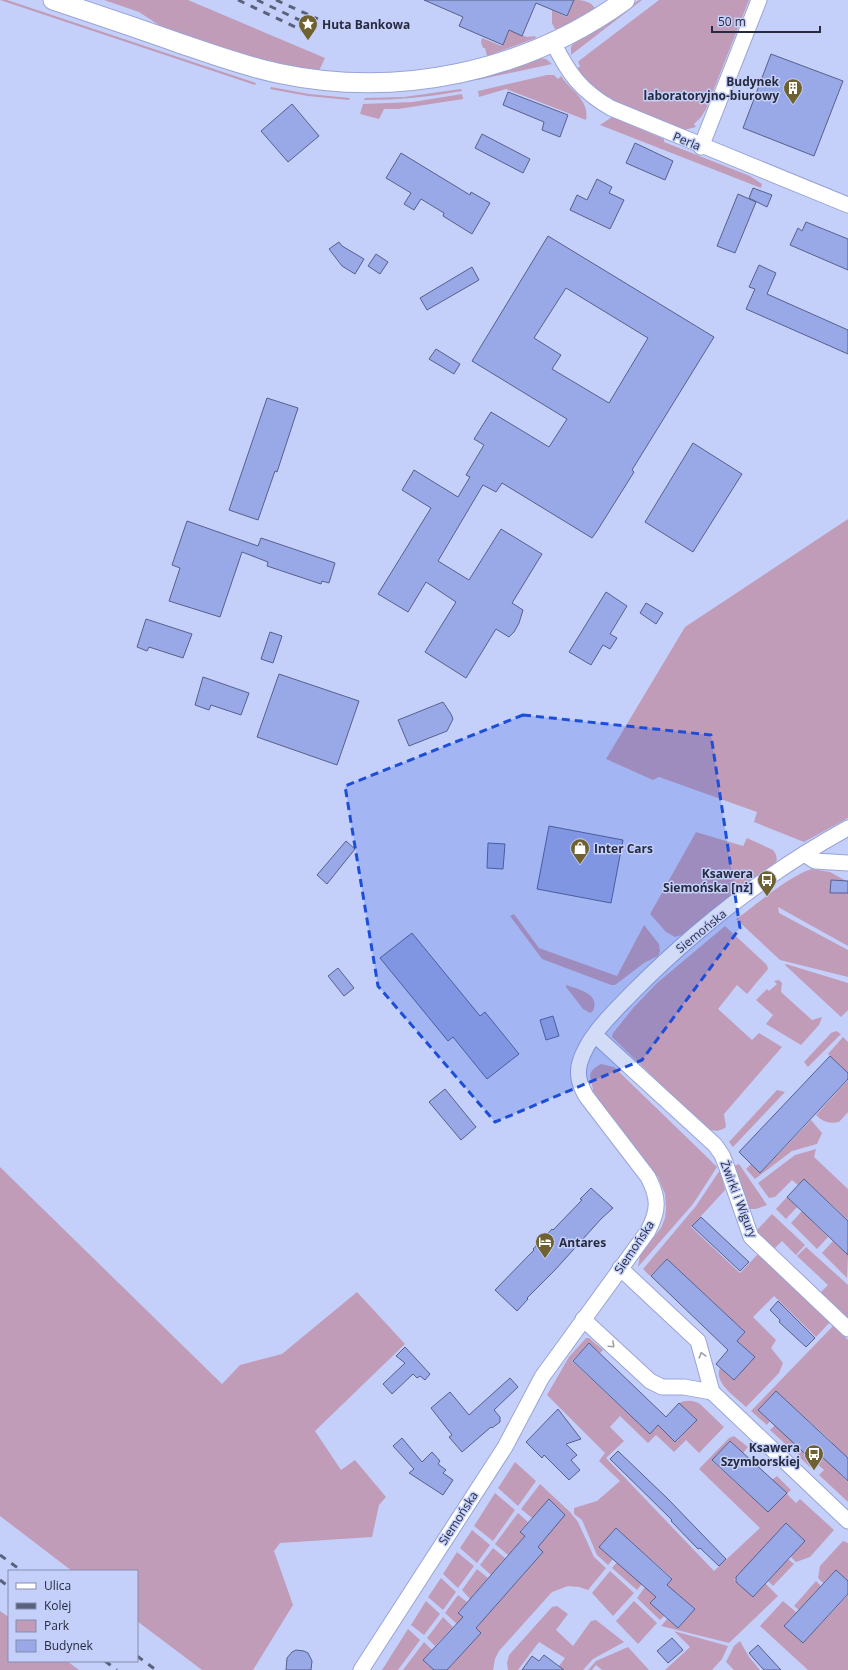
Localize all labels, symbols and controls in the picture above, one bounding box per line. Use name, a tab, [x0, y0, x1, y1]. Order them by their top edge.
scale bar	[712, 8, 820, 34]
place icon: Huta Bankowa	[297, 13, 319, 41]
text: 50 m	[718, 13, 746, 30]
place label: Huta Bankowa	[322, 16, 410, 33]
place label: Budynek laboratoryjno-biurowy	[643, 73, 780, 104]
building icon: Budynek laboratoryjno-biurowy	[782, 77, 804, 105]
street label: Perla	[671, 128, 703, 154]
shop icon: Inter Cars	[569, 837, 591, 865]
place label: Inter Cars	[594, 840, 653, 857]
place label: Ksawera Siemońska [nż]	[663, 865, 753, 896]
bus stop icon: Ksawera Siemońska [nż]	[756, 869, 778, 897]
street label: Siemońska	[672, 905, 730, 957]
street label: Żwirki i Wigury	[716, 1158, 762, 1241]
street label: Siemońska	[610, 1217, 658, 1277]
hotel icon: Antares	[534, 1231, 556, 1259]
place label: Antares	[559, 1234, 606, 1251]
one-way arrow	[607, 1340, 615, 1348]
one-way arrow	[698, 1351, 706, 1358]
place label: Ksawera Szymborskiej	[721, 1439, 800, 1470]
bus stop icon: Ksawera Szymborskiej	[803, 1443, 825, 1471]
street label: Siemońska	[434, 1488, 482, 1548]
legend	[8, 1570, 138, 1662]
text: Ulica	[44, 1577, 71, 1594]
text: Kolej	[44, 1597, 71, 1614]
text: Park	[44, 1617, 70, 1634]
text: Budynek	[44, 1637, 94, 1654]

